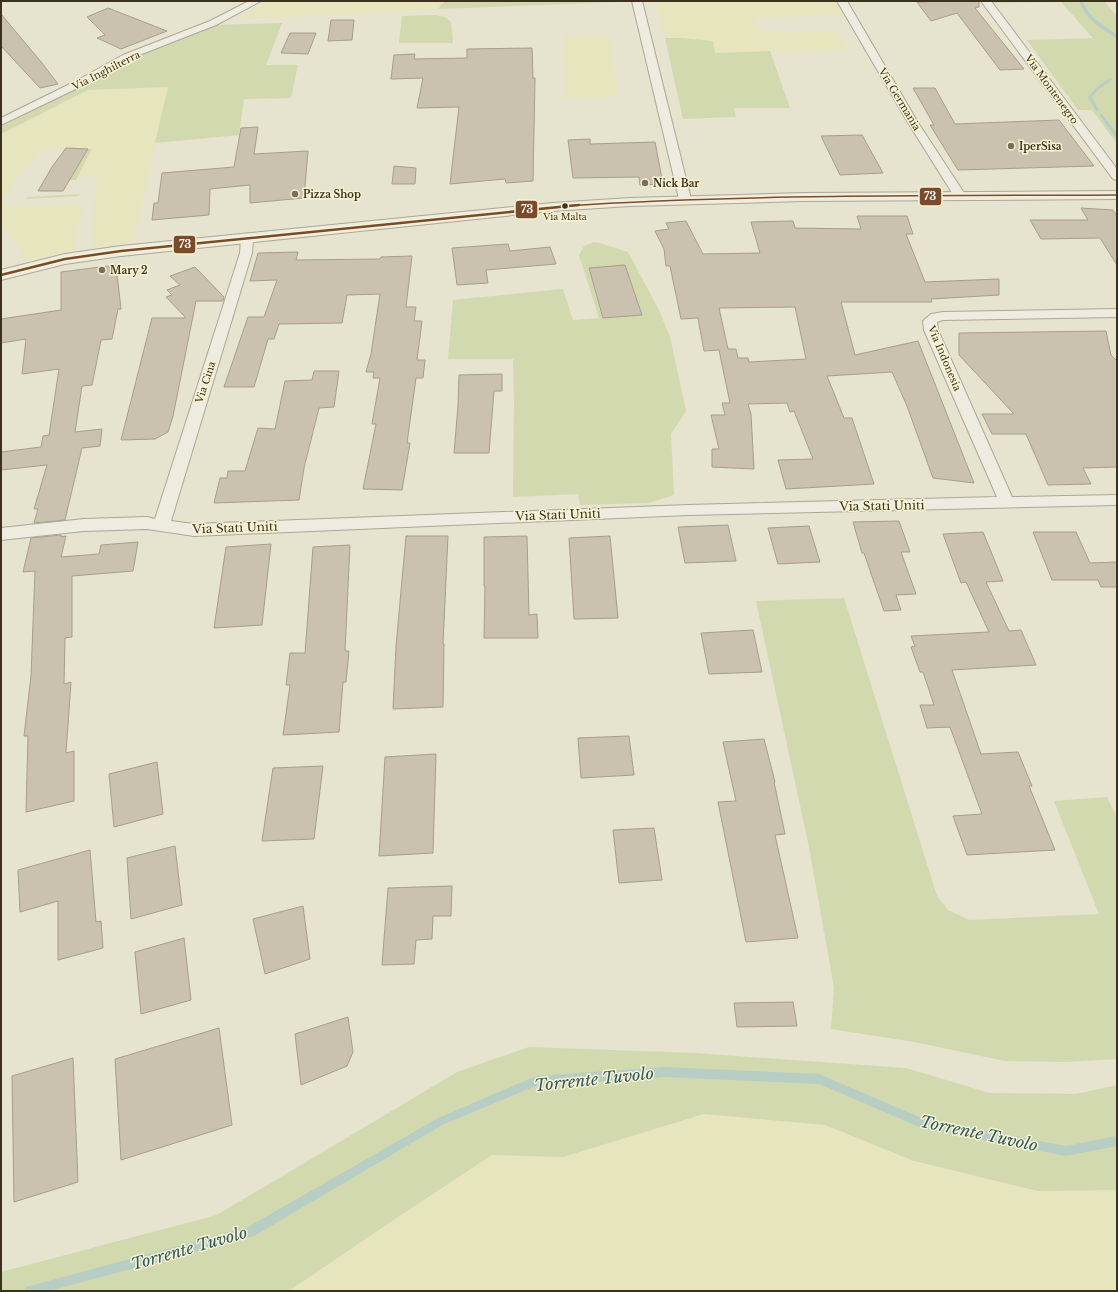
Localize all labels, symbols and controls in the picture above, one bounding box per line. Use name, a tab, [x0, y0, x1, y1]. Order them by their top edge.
street label: Via Inghilterra	[69, 48, 143, 94]
street label: Via Montenegro	[1021, 51, 1081, 127]
street label: Via Germania	[875, 65, 924, 133]
place label: IperSisa	[1019, 140, 1062, 153]
marker: IperSisa	[1006, 141, 1016, 151]
place label: Nick Bar	[653, 177, 699, 190]
marker: Nick Bar	[640, 178, 650, 188]
line badge: 73	[919, 187, 942, 206]
place label: Pizza Shop	[303, 188, 361, 201]
marker: Pizza Shop	[290, 189, 300, 199]
text: 73	[924, 189, 936, 203]
line badge: 73	[515, 200, 538, 219]
marker: Via Malta	[560, 201, 570, 211]
text: 73	[521, 202, 533, 216]
place label: Via Malta	[542, 211, 587, 222]
line badge: 73	[173, 235, 196, 254]
text: 73	[179, 237, 191, 251]
place label: Mary 2	[110, 264, 148, 277]
marker: Mary 2	[97, 265, 107, 275]
street label: Via Indonesia	[925, 323, 964, 393]
street label: Via Cina	[192, 359, 218, 406]
street label: Via Stati Uniti	[838, 497, 925, 514]
street label: Via Stati Uniti	[514, 506, 601, 524]
street label: Via Stati Uniti	[191, 519, 278, 537]
water label: Torrente Tuvolo	[533, 1063, 655, 1095]
water label: Torrente Tuvolo	[918, 1111, 1040, 1155]
water label: Torrente Tuvolo	[129, 1222, 249, 1274]

